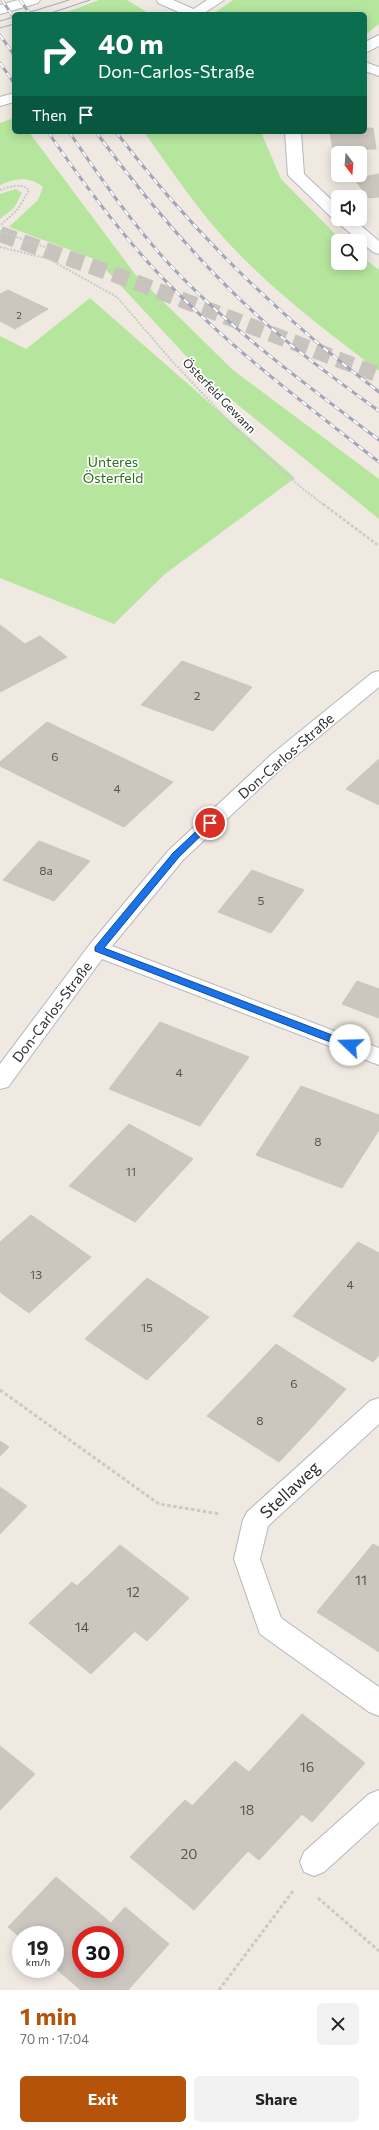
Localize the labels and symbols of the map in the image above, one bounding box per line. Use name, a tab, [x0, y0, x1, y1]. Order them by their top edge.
north arrow	[331, 146, 367, 182]
house number: 2	[16, 309, 22, 321]
street label: Österfeld Gewann	[180, 355, 259, 436]
park label: Unteres Österfeld	[83, 453, 143, 486]
house number: 2	[194, 688, 201, 702]
street label: Don-Carlos-Straße	[234, 709, 337, 802]
house number: 6	[51, 749, 59, 763]
house number: 4	[113, 781, 121, 795]
pin	[193, 806, 227, 840]
house number: 8a	[39, 863, 53, 877]
house number: 5	[258, 893, 265, 907]
street label: Don-Carlos-Straße	[8, 958, 95, 1065]
position arrow	[329, 1024, 371, 1066]
house number: 4	[175, 1065, 183, 1079]
house number: 8	[314, 1134, 322, 1148]
house number: 11	[126, 1164, 136, 1178]
house number: 13	[30, 1267, 42, 1281]
house number: 4	[346, 1277, 354, 1291]
house number: 15	[141, 1320, 153, 1334]
house number: 6	[290, 1376, 298, 1390]
house number: 8	[256, 1413, 264, 1427]
street label: Stellaweg	[255, 1457, 324, 1523]
house number: 11	[355, 1571, 367, 1588]
house number: 12	[126, 1583, 140, 1600]
house number: 14	[75, 1618, 90, 1635]
house number: 16	[300, 1758, 314, 1775]
house number: 18	[240, 1801, 254, 1818]
house number: 20	[181, 1845, 197, 1862]
speed limit sign: 30	[72, 1926, 124, 1978]

